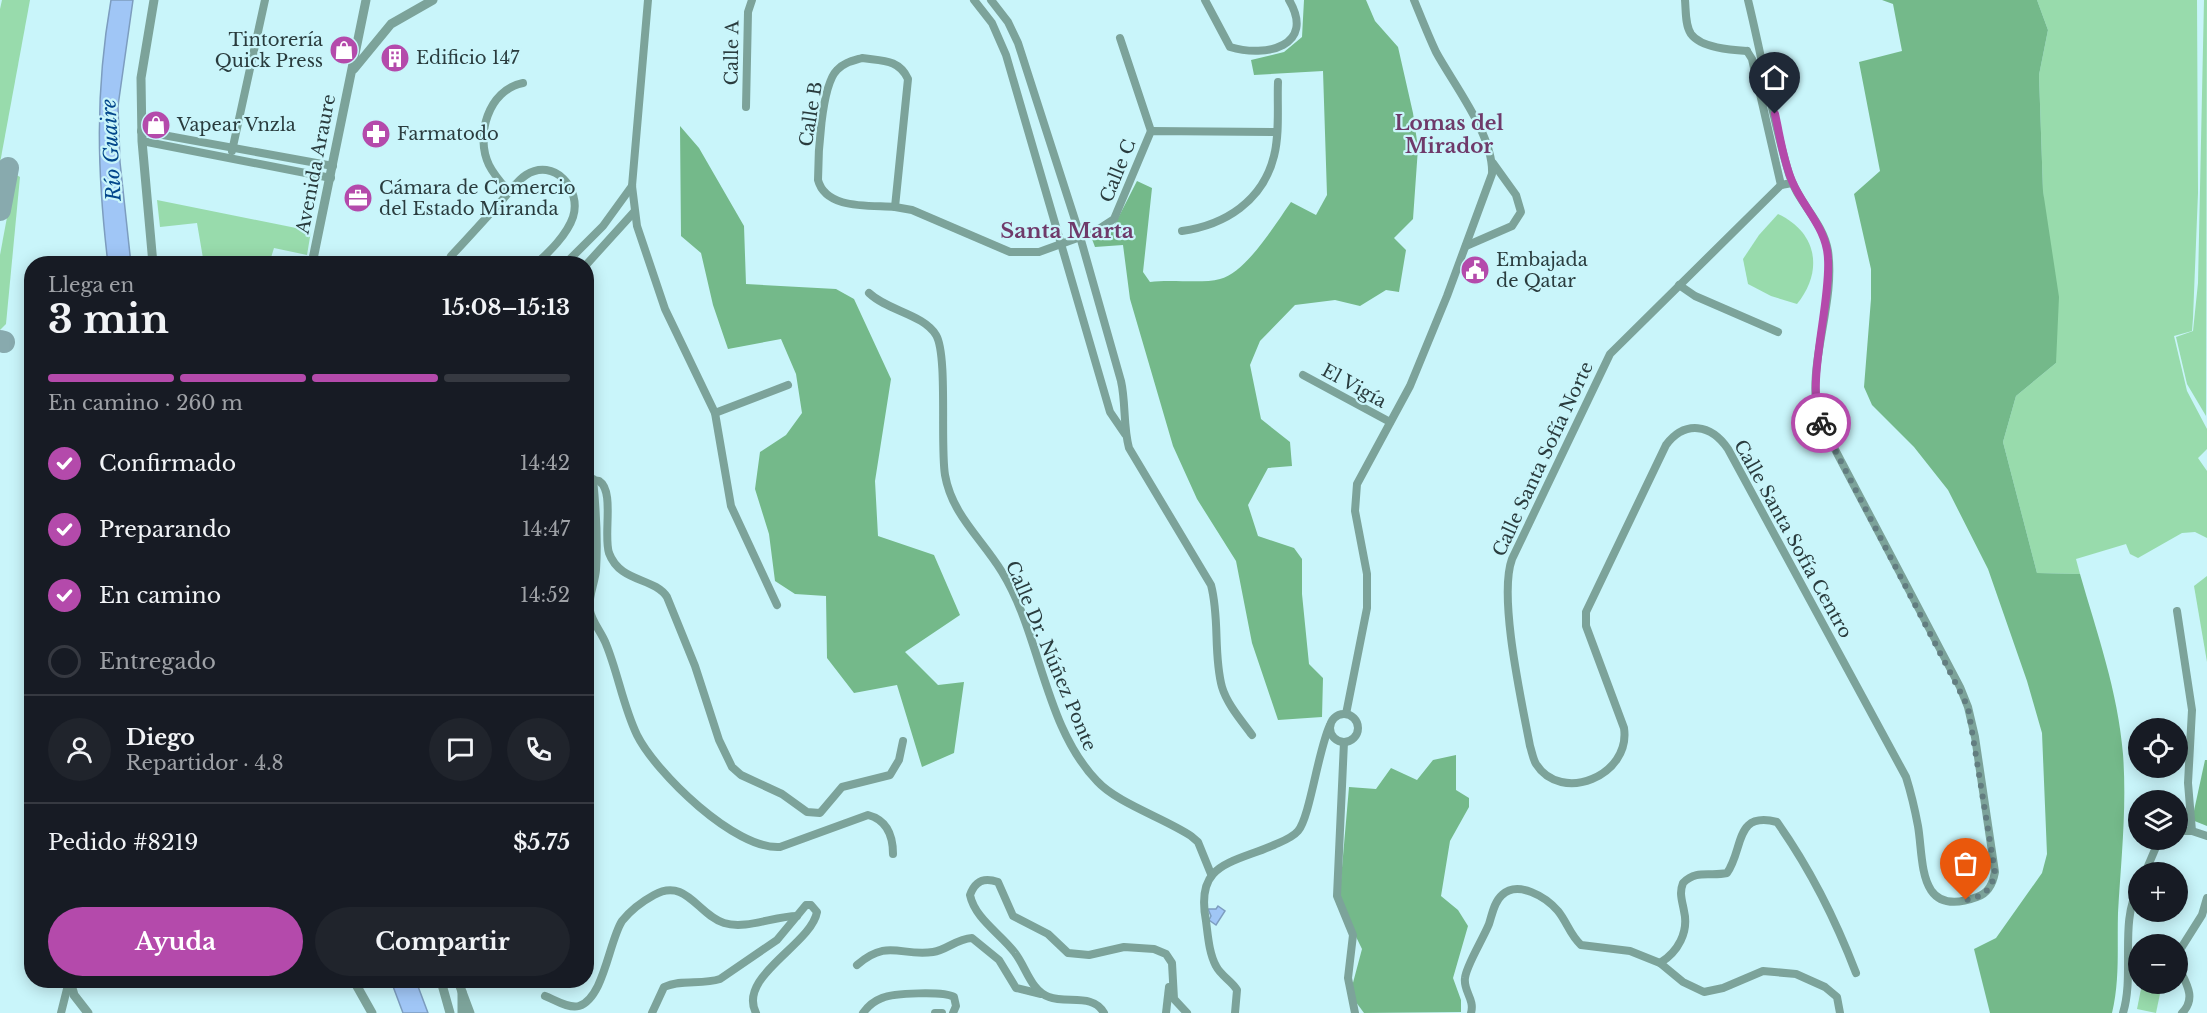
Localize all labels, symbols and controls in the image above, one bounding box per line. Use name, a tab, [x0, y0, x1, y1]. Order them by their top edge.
street label: Calle A	[720, 19, 744, 86]
place label: Tintorería Quick Press	[215, 29, 323, 72]
shop icon: Tintorería Quick Press	[328, 34, 360, 66]
building icon: Edificio 147	[379, 42, 411, 74]
place label: Edificio 147	[416, 47, 520, 69]
pin	[1749, 52, 1800, 114]
icon: home	[1758, 61, 1791, 94]
street label: Calle B	[795, 80, 827, 148]
street label: Avenida Araure	[291, 92, 340, 237]
water label: Río Guaire	[96, 98, 126, 203]
shop icon: Vapear Vnzla	[140, 109, 172, 141]
district label: Lomas del Mirador	[1394, 111, 1504, 158]
place label: Vapear Vnzla	[176, 114, 296, 136]
pharmacy icon: Farmatodo	[360, 118, 392, 150]
place label: Farmatodo	[397, 123, 499, 145]
street label: Calle C	[1095, 136, 1141, 206]
place label: Cámara de Comercio del Estado Miranda	[379, 177, 576, 220]
office icon: Cámara de Comercio del Estado Miranda	[342, 182, 374, 214]
district label: Santa Marta	[1000, 218, 1134, 244]
place label: Embajada de Qatar	[1496, 249, 1588, 292]
public building icon: Embajada de Qatar	[1459, 254, 1491, 286]
text: Llega en	[48, 273, 134, 297]
text: 15:08–15:13	[442, 294, 570, 321]
text: 3 min	[48, 295, 169, 344]
street label: Calle Santa Sofía Norte	[1488, 358, 1598, 560]
street label: El Vigía	[1318, 359, 1390, 413]
text: En camino · 260 m	[48, 391, 243, 415]
courier	[1791, 393, 1851, 453]
icon: bike	[1805, 407, 1838, 440]
street label: Calle Santa Sofía Centro	[1729, 436, 1857, 642]
icon: check	[48, 447, 81, 480]
text: Confirmado	[99, 450, 236, 477]
text: 14:42	[520, 451, 570, 475]
icon: check	[48, 513, 81, 546]
text: Preparando	[99, 516, 231, 543]
text: 14:47	[522, 517, 570, 541]
street label: Calle Dr. Núñez Ponte	[1001, 558, 1101, 754]
icon: check	[48, 579, 81, 612]
text: En camino	[99, 582, 221, 609]
text: 14:52	[520, 583, 570, 607]
text: Entregado	[99, 648, 216, 675]
button: person	[48, 718, 111, 781]
button: chat	[429, 718, 492, 781]
button: phone	[507, 718, 570, 781]
map controls	[2128, 718, 2188, 994]
button: locate	[2128, 718, 2188, 778]
text: Diego	[126, 724, 195, 751]
text: Repartidor · 4.8	[126, 751, 284, 775]
button: layers	[2128, 790, 2188, 850]
text: Pedido #8219	[48, 829, 198, 856]
text: $5.75	[513, 829, 570, 856]
pin	[1940, 838, 1991, 900]
icon: bag	[1949, 847, 1982, 880]
button: +	[2128, 862, 2188, 922]
button: Ayuda	[48, 907, 303, 976]
button: Compartir	[315, 907, 570, 976]
button: −	[2128, 934, 2188, 994]

